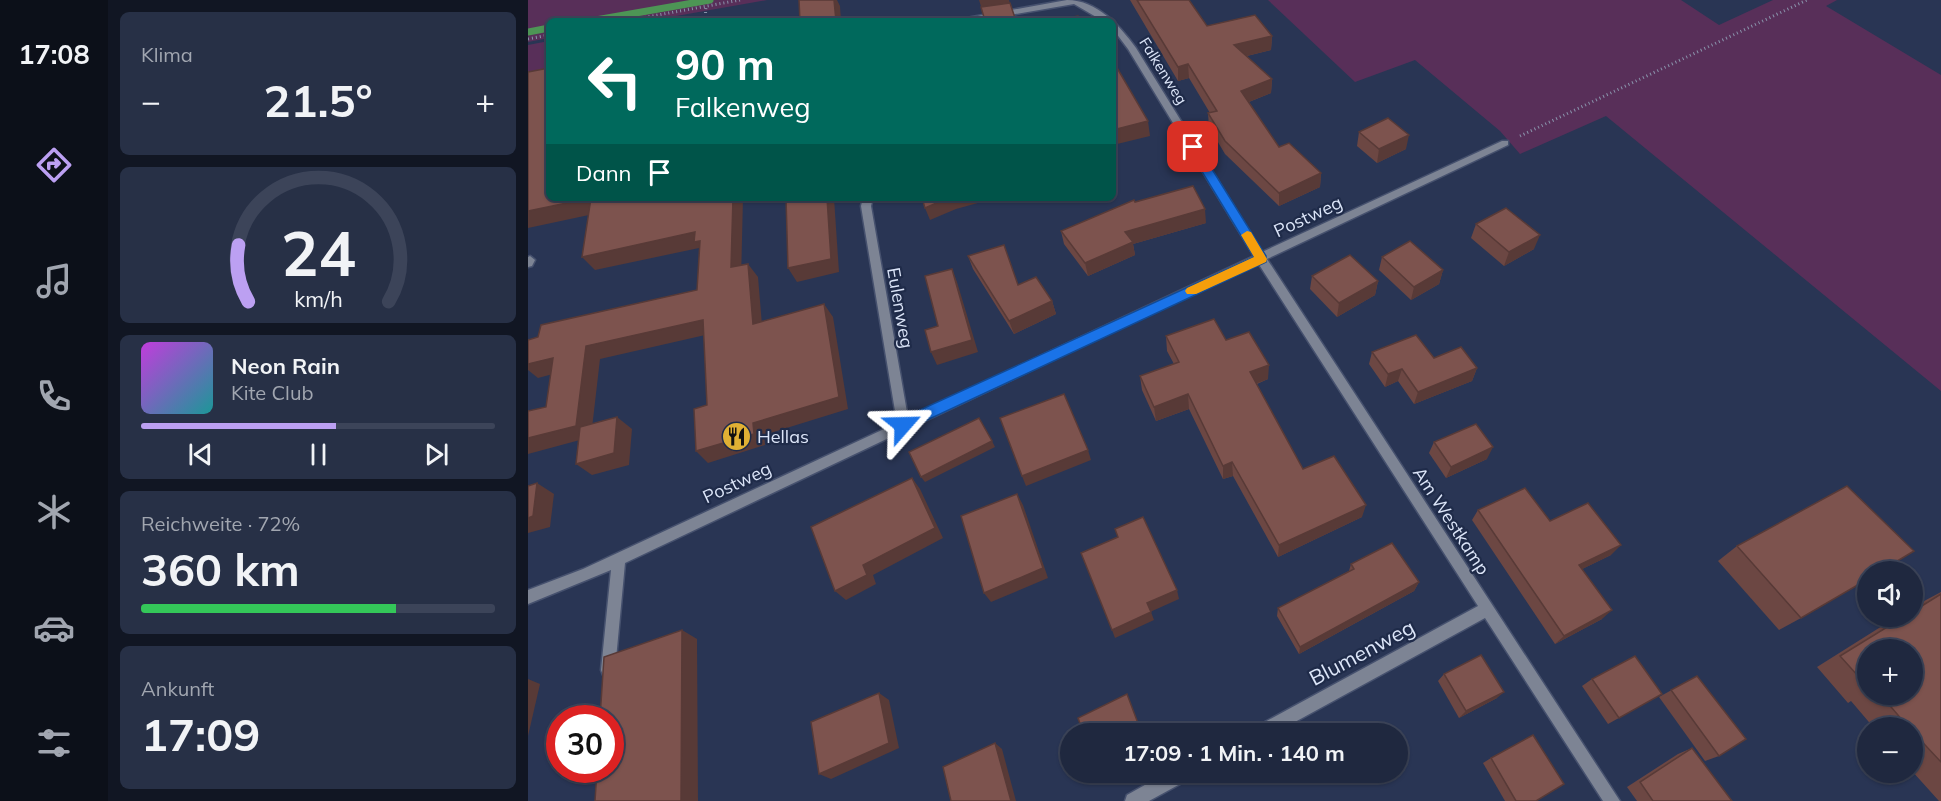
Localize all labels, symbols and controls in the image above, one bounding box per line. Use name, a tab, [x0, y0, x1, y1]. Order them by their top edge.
street label: Falkenweg	[1135, 34, 1191, 108]
text: 17:08	[18, 37, 90, 71]
text: 90 m	[675, 38, 775, 91]
text: Klima	[141, 42, 193, 67]
icon: left	[576, 42, 654, 120]
text: 21.5°	[263, 72, 373, 128]
text: −	[141, 80, 161, 121]
text: +	[475, 80, 495, 121]
text: Falkenweg	[675, 90, 810, 124]
pin	[1167, 121, 1218, 172]
icon: arrive	[1176, 130, 1209, 163]
icon: directions	[33, 144, 75, 186]
icon: arrive	[643, 156, 676, 189]
text: Dann	[576, 159, 631, 187]
street label: Postweg	[1270, 191, 1346, 242]
text: 24	[281, 213, 355, 292]
icon: music	[33, 260, 75, 302]
street label: Eulenweg	[882, 266, 919, 350]
text: km/h	[294, 286, 342, 313]
text: Neon Rain	[231, 352, 340, 380]
icon: phone	[33, 375, 75, 417]
text: Kite Club	[231, 380, 313, 405]
position arrow	[871, 393, 935, 457]
restaurant icon: Hellas	[720, 421, 752, 453]
place label: Hellas	[757, 425, 809, 448]
icon: previous	[184, 438, 217, 471]
icon: pause	[302, 438, 335, 471]
icon: next	[420, 438, 453, 471]
street label: Postweg	[699, 457, 775, 508]
street label: Am Westkamp	[1408, 462, 1495, 579]
icon: climate	[33, 491, 75, 533]
text: Reichweite · 72%	[141, 511, 300, 536]
text: 360 km	[141, 541, 300, 597]
map controls	[1857, 561, 1923, 783]
button: sound	[1857, 561, 1923, 627]
icon: car	[33, 607, 75, 649]
street label: Blumenweg	[1304, 613, 1419, 691]
button: +	[1857, 639, 1923, 705]
text: Ankunft	[141, 676, 214, 701]
speed limit sign: 30	[546, 705, 624, 783]
text: 17:09	[141, 706, 260, 762]
button: −	[1857, 717, 1923, 783]
icon: filters	[33, 722, 75, 764]
text: 17:09 · 1 Min. · 140 m	[1123, 739, 1345, 767]

